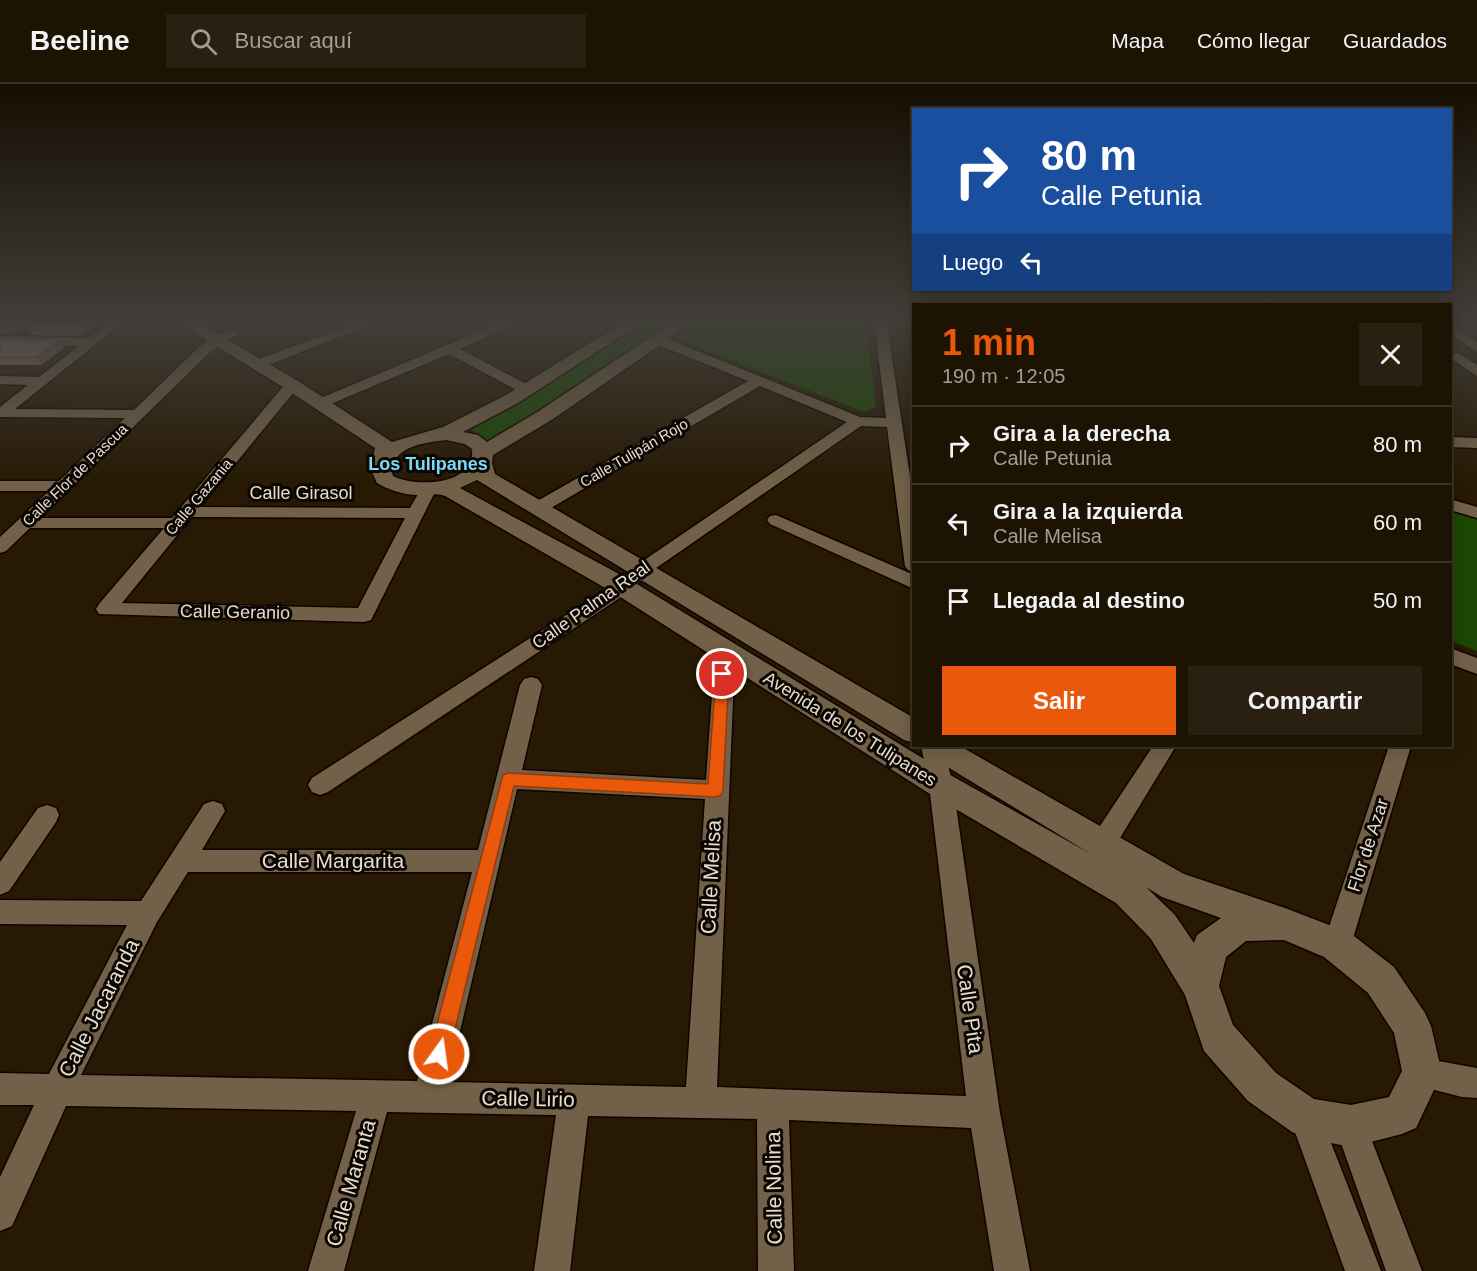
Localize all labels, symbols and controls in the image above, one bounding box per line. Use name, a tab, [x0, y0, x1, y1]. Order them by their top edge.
search box	[166, 14, 586, 68]
text: Beeline	[30, 25, 130, 56]
icon: search	[187, 25, 220, 58]
text: Buscar aquí	[235, 28, 352, 53]
text: Mapa	[1111, 29, 1164, 52]
text: Cómo llegar	[1197, 29, 1310, 52]
text: Guardados	[1343, 29, 1447, 52]
icon: right	[942, 132, 1020, 210]
text: 80 m	[1041, 132, 1137, 179]
text: Calle Petunia	[1041, 181, 1202, 211]
icon: left	[1015, 246, 1048, 279]
text: Luego	[942, 250, 1003, 275]
text: 1 min	[942, 322, 1036, 363]
button: close	[1359, 323, 1422, 386]
text: 190 m · 12:05	[942, 365, 1065, 387]
street label: Calle Tulipán Rojo	[577, 415, 691, 490]
street label: Calle Flor de Pascua	[19, 420, 131, 529]
text: Gira a la derecha	[993, 421, 1170, 446]
icon: right	[942, 429, 975, 462]
text: 80 m	[1373, 432, 1422, 457]
text: Calle Petunia	[993, 447, 1112, 469]
district label: Los Tulipanes	[368, 454, 488, 474]
street label: Calle Gazania	[162, 455, 236, 538]
street label: Calle Girasol	[249, 483, 353, 503]
text: Gira a la izquierda	[993, 499, 1183, 524]
icon: left	[942, 507, 975, 540]
text: 60 m	[1373, 510, 1422, 535]
text: Calle Melisa	[993, 525, 1102, 547]
street label: Calle Palma Real	[528, 557, 654, 653]
icon: arrive	[942, 585, 975, 618]
text: Llegada al destino	[993, 588, 1185, 613]
text: 50 m	[1373, 588, 1422, 613]
street label: Calle Geranio	[180, 601, 290, 623]
pin	[696, 648, 747, 699]
icon: arrive	[705, 657, 738, 690]
button: Salir	[942, 666, 1176, 735]
button: Compartir	[1188, 666, 1422, 735]
street label: Avenida de los Tulipanes	[760, 668, 940, 790]
street label: Flor de Azar	[1343, 796, 1393, 894]
street label: Calle Melisa	[696, 819, 725, 935]
street label: Calle Margarita	[262, 849, 405, 872]
street label: Calle Jacaranda	[54, 935, 143, 1081]
street label: Calle Pita	[953, 963, 988, 1055]
position arrow	[407, 1022, 471, 1086]
street label: Calle Lirio	[481, 1086, 575, 1111]
street label: Calle Maranta	[321, 1117, 380, 1249]
street label: Calle Nolina	[761, 1131, 786, 1245]

